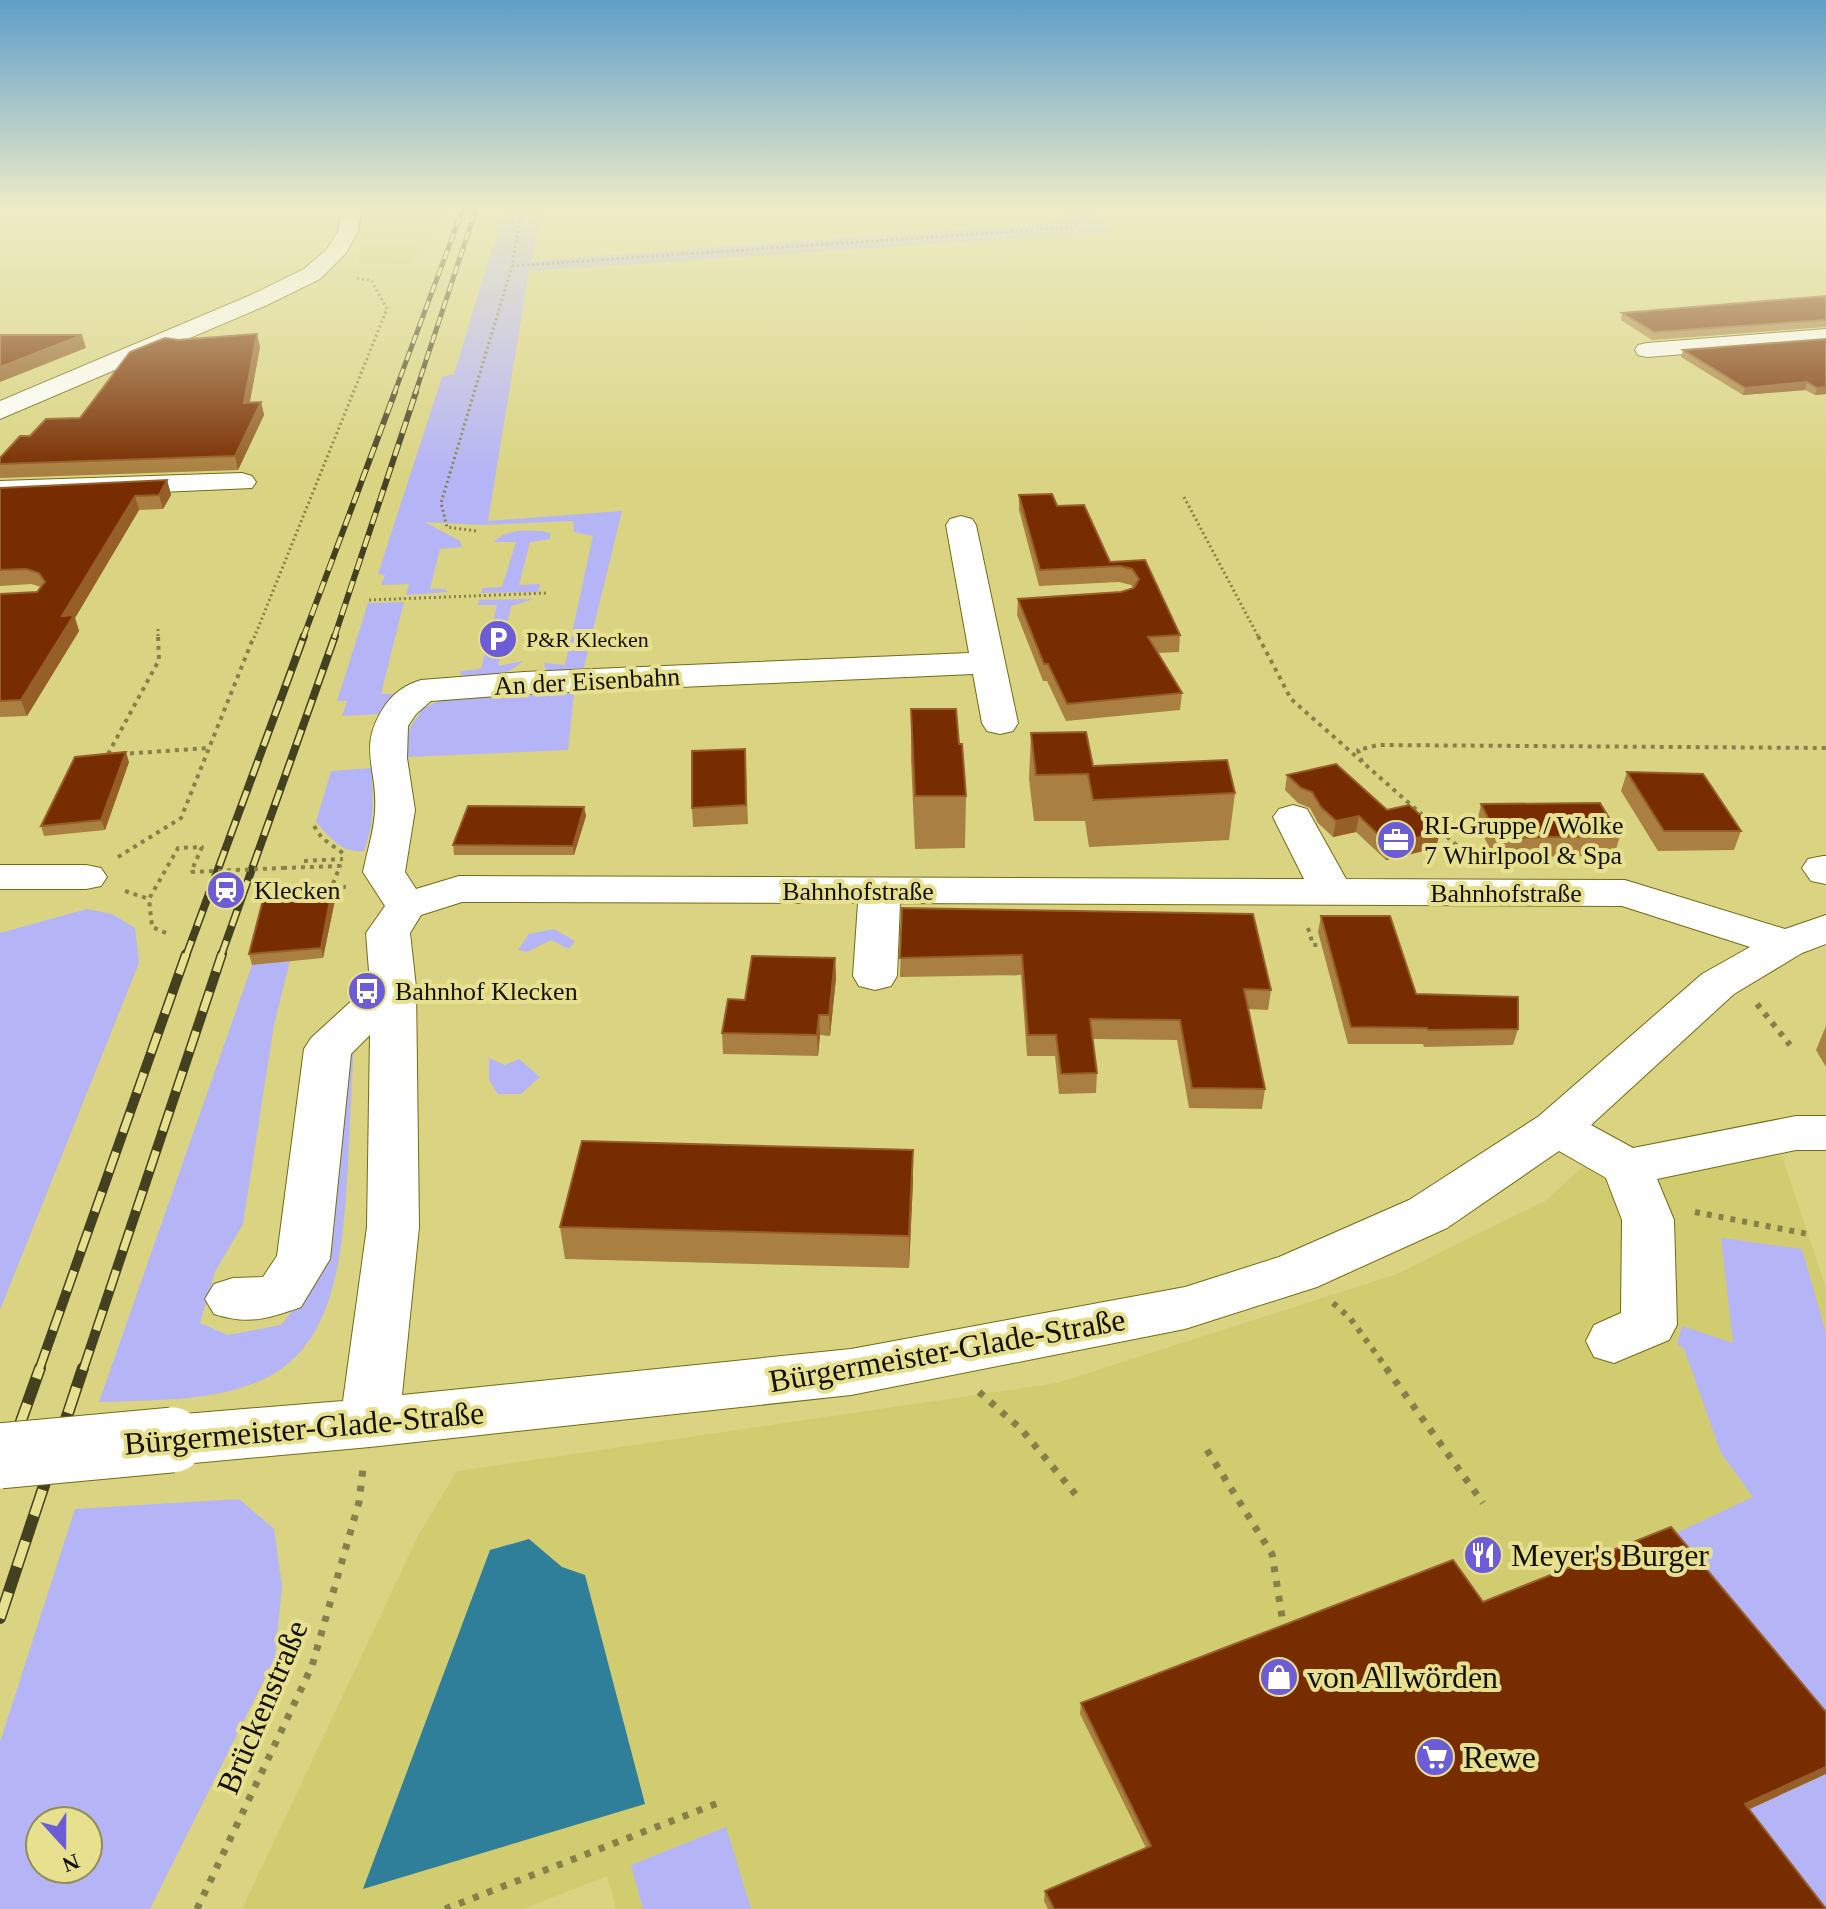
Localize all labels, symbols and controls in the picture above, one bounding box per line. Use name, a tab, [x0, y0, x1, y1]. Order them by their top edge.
parking icon: P&R Klecken	[477, 618, 519, 660]
place label: P&R Klecken	[526, 627, 649, 652]
street label: An der Eisenbahn	[493, 662, 681, 701]
place label: RI-Gruppe / Wolke 7 Whirlpool & Spa	[1424, 811, 1624, 870]
office icon: RI-Gruppe / Wolke 7 Whirlpool & Spa	[1375, 819, 1417, 861]
station icon: Klecken	[205, 869, 247, 911]
place label: Klecken	[254, 876, 341, 905]
street label: Bahnhofstraße	[782, 877, 934, 906]
street label: Bahnhofstraße	[1430, 879, 1582, 908]
bus stop icon: Bahnhof Klecken	[346, 970, 388, 1012]
place label: Bahnhof Klecken	[395, 977, 578, 1006]
street label: Bürgermeister-Glade-Straße	[766, 1301, 1128, 1399]
street label: Bürgermeister-Glade-Straße	[122, 1394, 486, 1462]
restaurant icon: Meyer's Burger	[1462, 1534, 1504, 1576]
place label: Meyer's Burger	[1511, 1537, 1709, 1573]
street label: Brückenstraße	[209, 1615, 315, 1799]
shop icon: von Allwörden	[1258, 1656, 1300, 1698]
place label: von Allwörden	[1307, 1659, 1498, 1695]
supermarket icon: Rewe	[1414, 1736, 1456, 1778]
place label: Rewe	[1463, 1739, 1536, 1775]
north arrow	[24, 1805, 104, 1885]
text: N	[59, 1849, 83, 1878]

